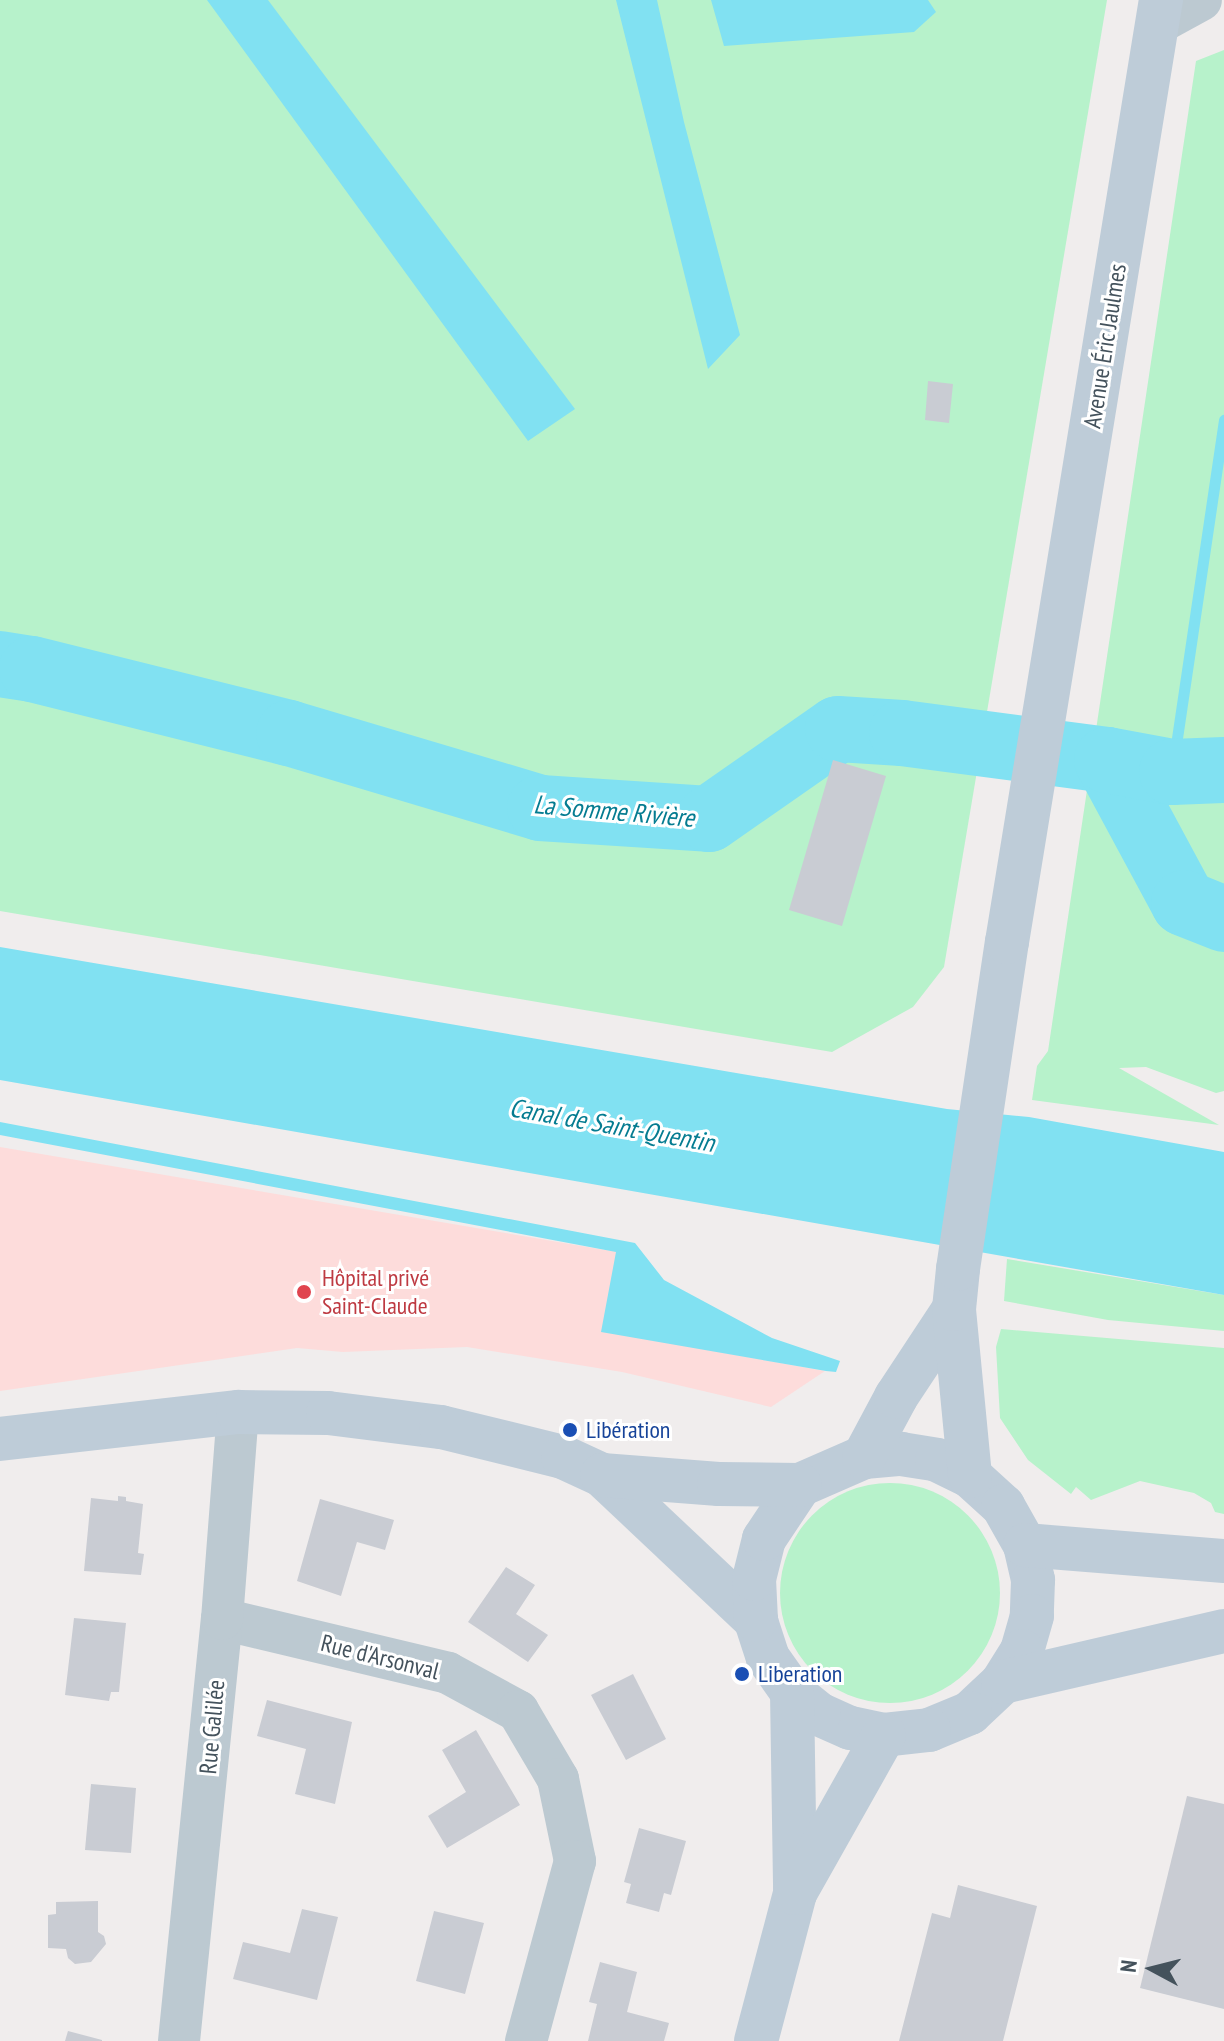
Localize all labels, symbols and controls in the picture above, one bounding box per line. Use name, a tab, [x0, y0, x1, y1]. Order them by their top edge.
street label: Avenue Éric Jaulmes	[1078, 262, 1132, 430]
water label: La Somme Rivière	[532, 788, 696, 834]
water label: Canal de Saint-Quentin	[507, 1092, 717, 1158]
place label: Hôpital privé Saint-Claude	[322, 1264, 429, 1320]
marker: Hôpital privé Saint-Claude	[293, 1281, 315, 1303]
place label: Libération	[586, 1416, 670, 1444]
marker: Libération	[561, 1421, 579, 1439]
street label: Rue d'Arsonval	[318, 1628, 442, 1686]
place label: Liberation	[758, 1660, 842, 1688]
marker: Liberation	[733, 1665, 751, 1683]
street label: Rue Galilée	[194, 1679, 230, 1775]
north arrow	[1112, 1929, 1192, 2009]
text: N	[1114, 1958, 1143, 1974]

